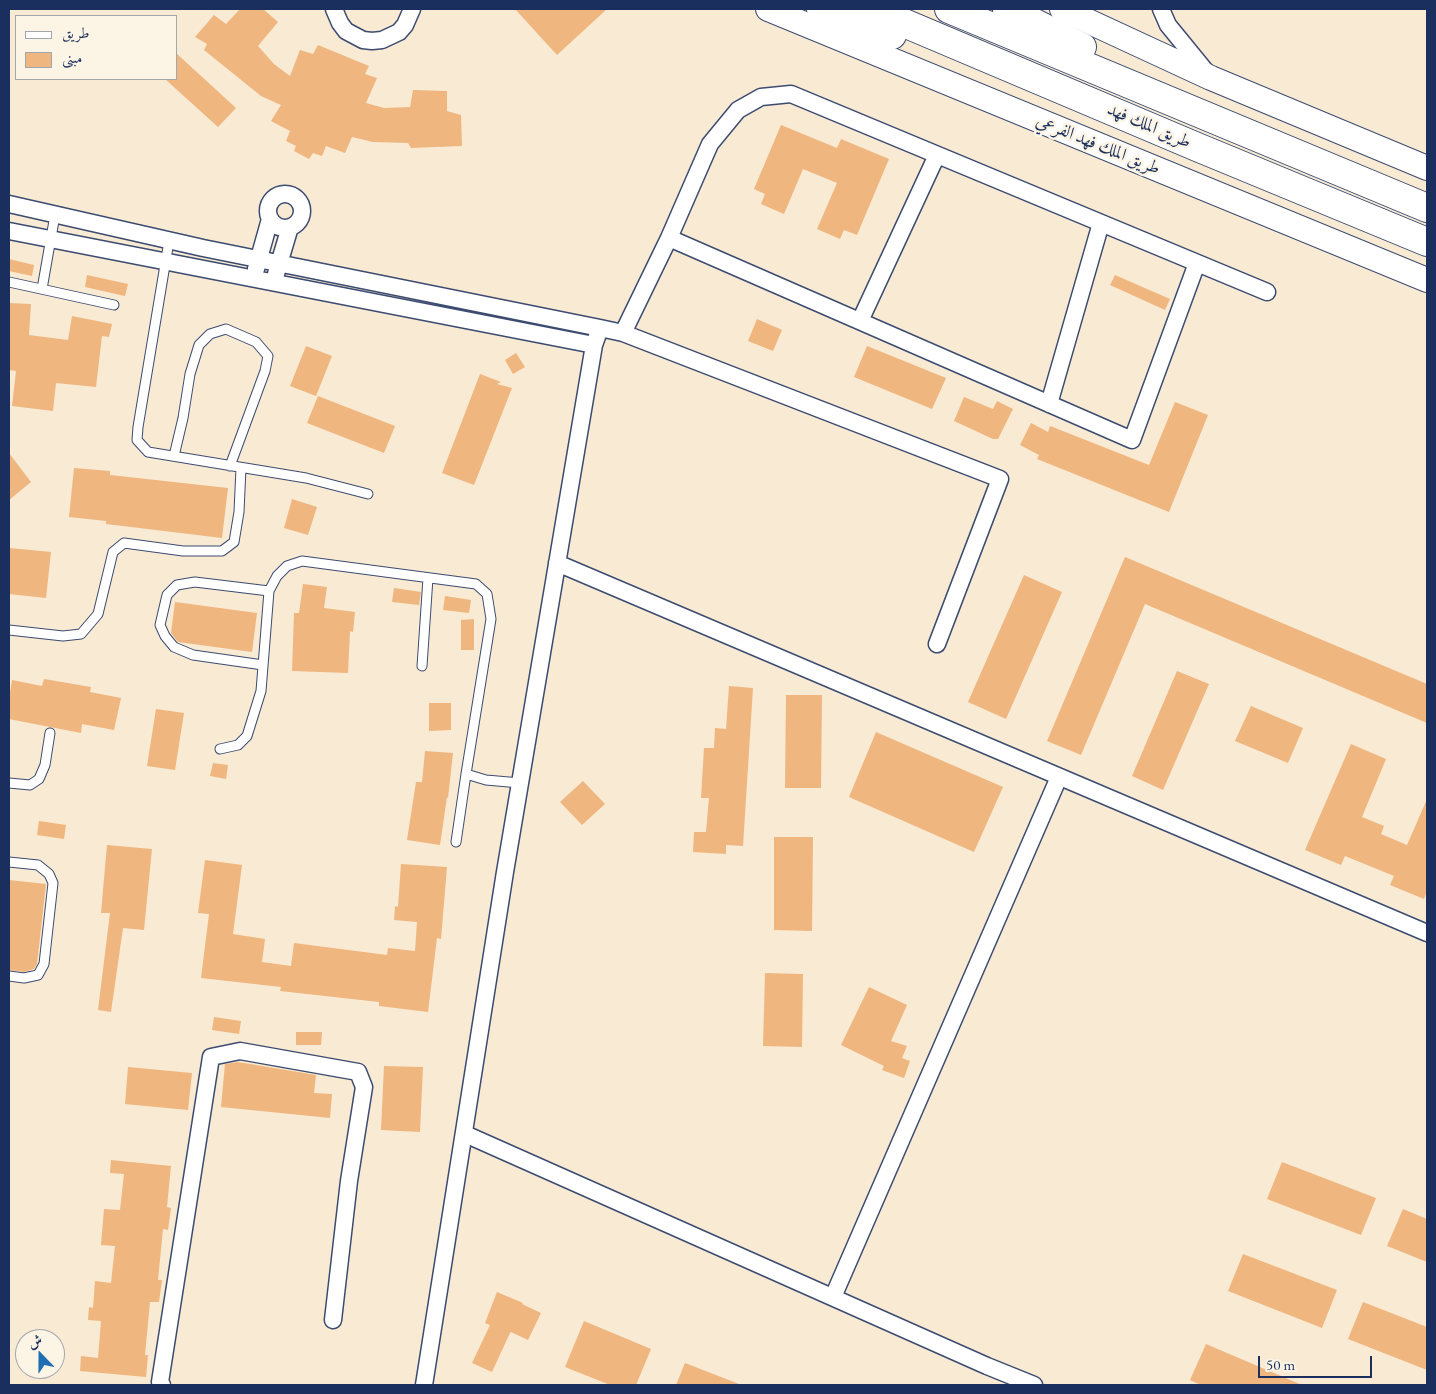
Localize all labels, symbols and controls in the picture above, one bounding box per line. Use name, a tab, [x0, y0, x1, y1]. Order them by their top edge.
legend	[15, 15, 178, 80]
text: طريق	[62, 23, 89, 42]
text: مبنى	[62, 48, 82, 67]
street label: طريق الملك فهد	[1104, 99, 1194, 153]
street label: طريق الملك فهد الفرعي	[1033, 110, 1163, 180]
north arrow	[15, 1329, 65, 1379]
text: ش	[25, 1330, 45, 1352]
scale bar	[1261, 1346, 1375, 1378]
text: 50 m	[1266, 1355, 1295, 1374]

